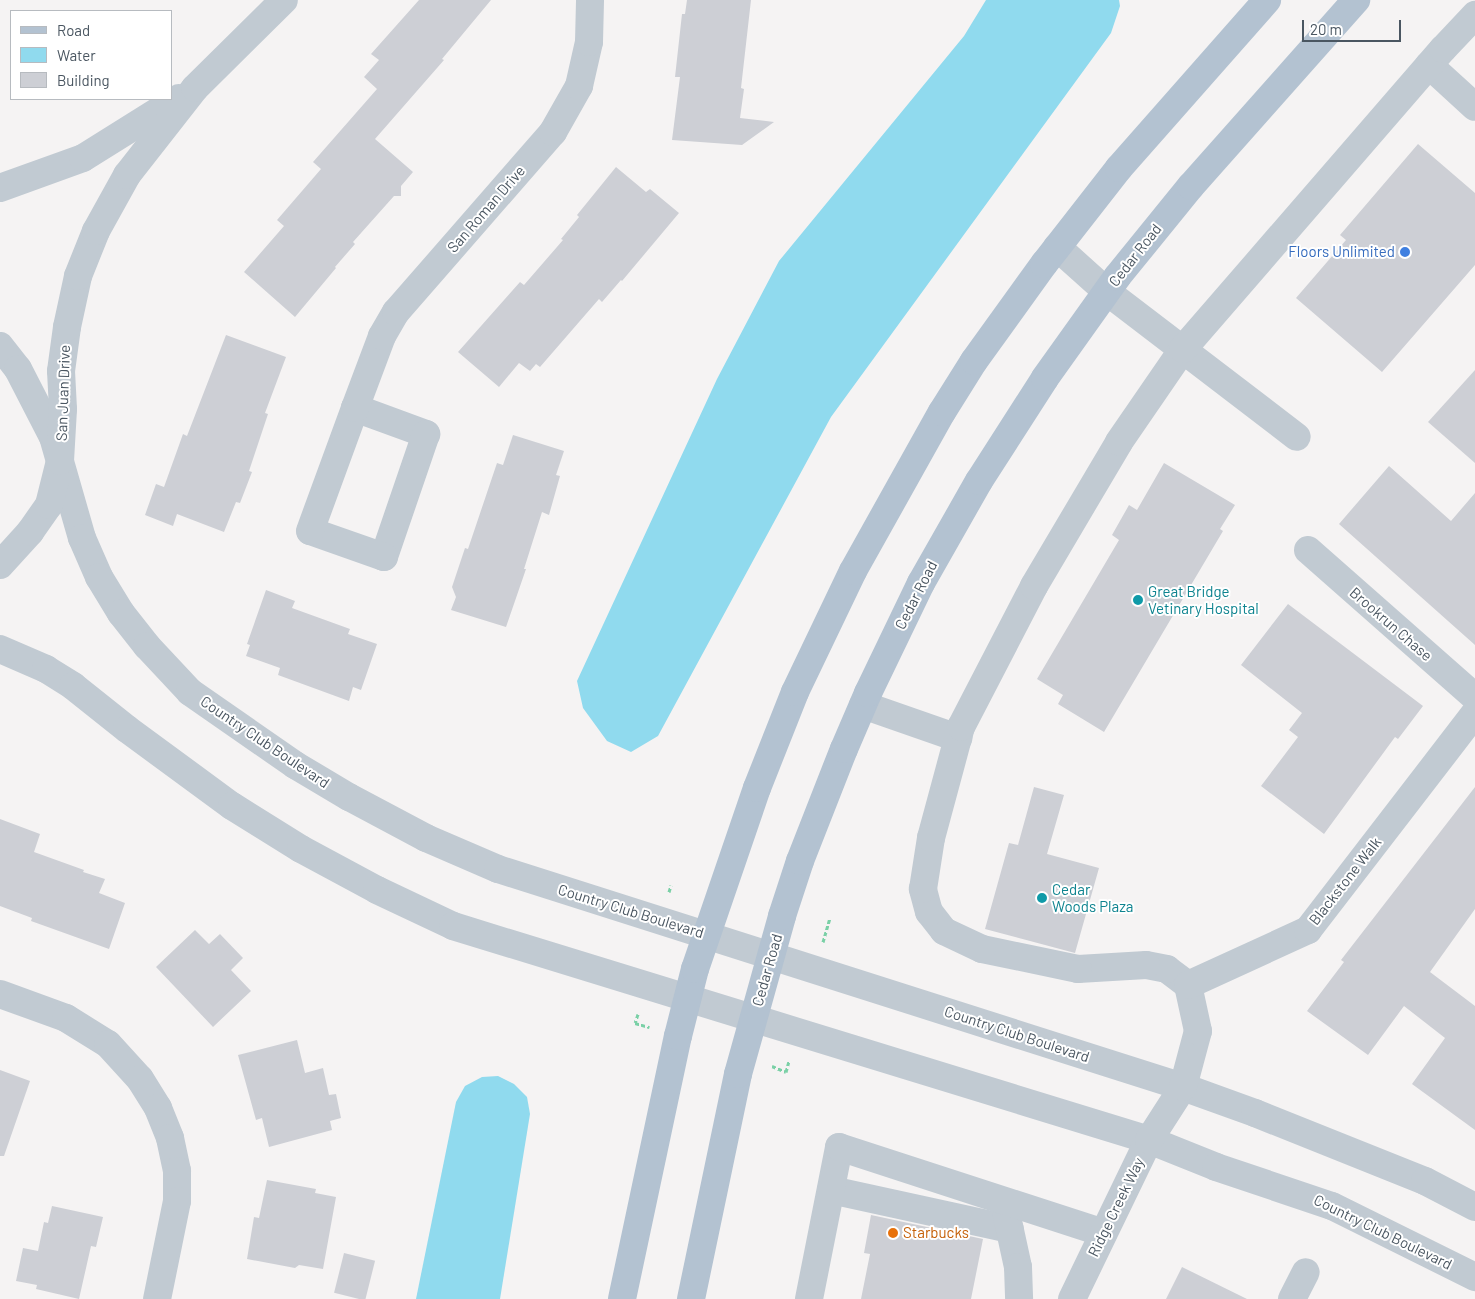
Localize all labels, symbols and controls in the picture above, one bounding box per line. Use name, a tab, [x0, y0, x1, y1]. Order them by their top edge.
legend	[10, 10, 172, 100]
scale bar	[1305, 10, 1404, 42]
text: 20 m	[1310, 20, 1342, 38]
text: Road	[57, 21, 90, 39]
text: Water	[57, 46, 96, 64]
text: Building	[57, 71, 110, 89]
street label: San Roman Drive	[443, 162, 529, 256]
street label: Cedar Road	[1105, 220, 1165, 290]
place label: Floors Unlimited	[1288, 243, 1395, 261]
marker: Floors Unlimited	[1399, 246, 1411, 258]
street label: San Juan Drive	[52, 345, 74, 441]
street label: Cedar Road	[891, 558, 941, 632]
place label: Great Bridge Vetinary Hospital	[1148, 582, 1259, 617]
street label: Brookrun Chase	[1346, 583, 1436, 665]
marker: Great Bridge Vetinary Hospital	[1132, 594, 1144, 606]
street label: Country Club Boulevard	[197, 692, 333, 792]
street label: Blackstone Walk	[1305, 834, 1385, 928]
street label: Country Club Boulevard	[556, 880, 706, 942]
place label: Cedar Woods Plaza	[1052, 880, 1134, 915]
marker: Cedar Woods Plaza	[1036, 892, 1048, 904]
street label: Cedar Road	[748, 932, 786, 1008]
street label: Country Club Boulevard	[942, 1002, 1092, 1066]
street label: Ridge Creek Way	[1084, 1154, 1148, 1260]
street label: Country Club Boulevard	[1311, 1191, 1455, 1273]
place label: Starbucks	[903, 1224, 969, 1242]
marker: Starbucks	[887, 1227, 899, 1239]

